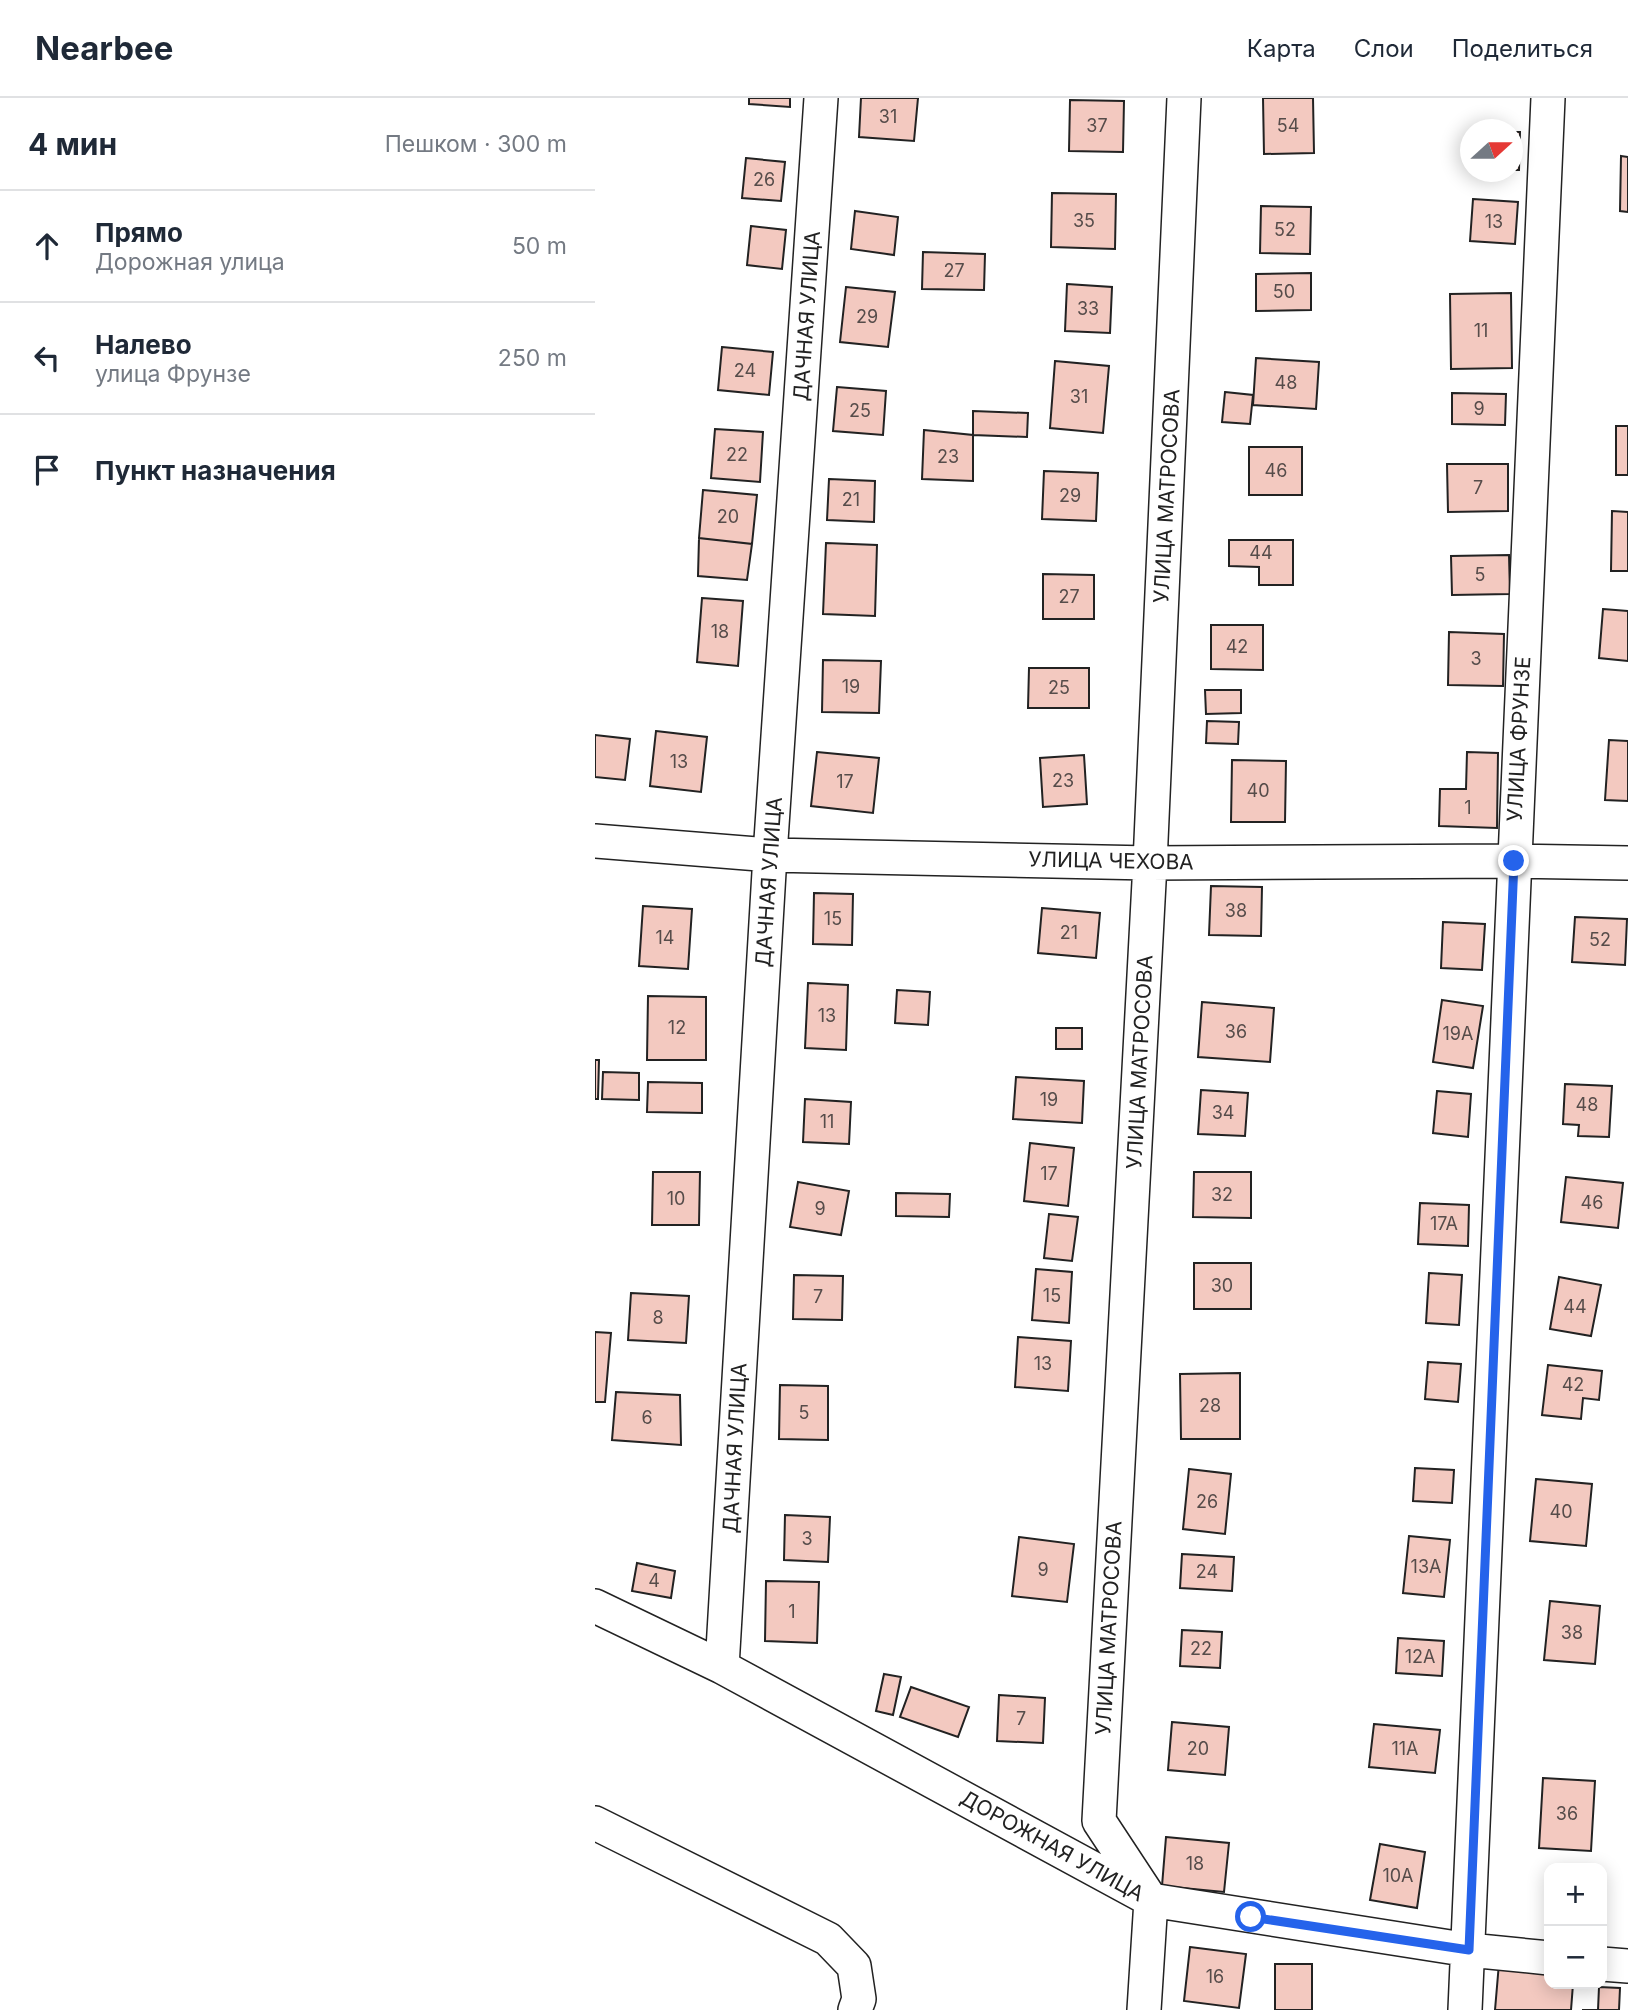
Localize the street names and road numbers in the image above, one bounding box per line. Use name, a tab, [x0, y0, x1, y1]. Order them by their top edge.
street label: ДАЧНАЯ УЛИЦА	[788, 230, 825, 402]
street label: УЛИЦА МАТРОСОВА	[1148, 388, 1185, 604]
street label: УЛИЦА ФРУНЗЕ	[1502, 656, 1535, 822]
street label: ДАЧНАЯ УЛИЦА	[750, 796, 787, 968]
street label: УЛИЦА ЧЕХОВА	[1028, 847, 1194, 874]
street label: УЛИЦА МАТРОСОВА	[1121, 954, 1158, 1170]
street label: ДАЧНАЯ УЛИЦА	[718, 1362, 751, 1534]
street label: УЛИЦА МАТРОСОВА	[1090, 1520, 1127, 1736]
street label: ДОРОЖНАЯ УЛИЦА	[956, 1785, 1148, 1906]

